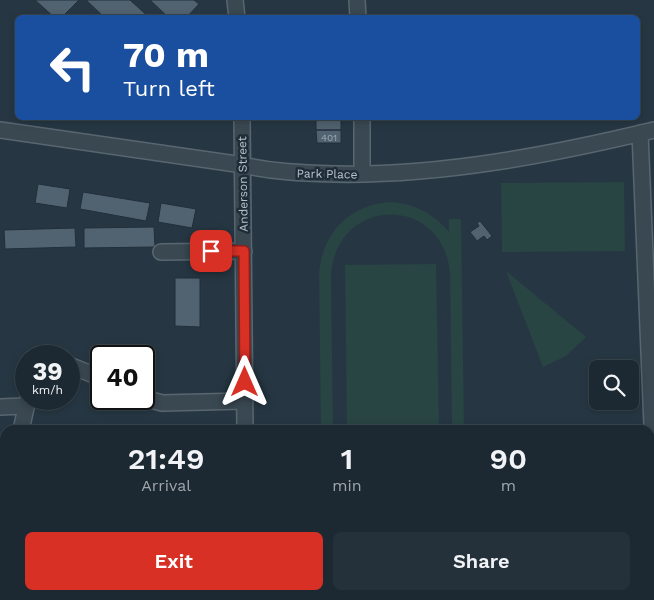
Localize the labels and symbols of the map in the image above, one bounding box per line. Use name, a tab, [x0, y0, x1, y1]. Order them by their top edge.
house number: 401	[321, 132, 337, 143]
street label: Anderson Street	[235, 136, 251, 232]
street label: Park Place	[296, 166, 358, 182]
pin	[190, 230, 232, 272]
speed limit sign: 40	[90, 345, 155, 410]
position arrow	[218, 355, 270, 407]

